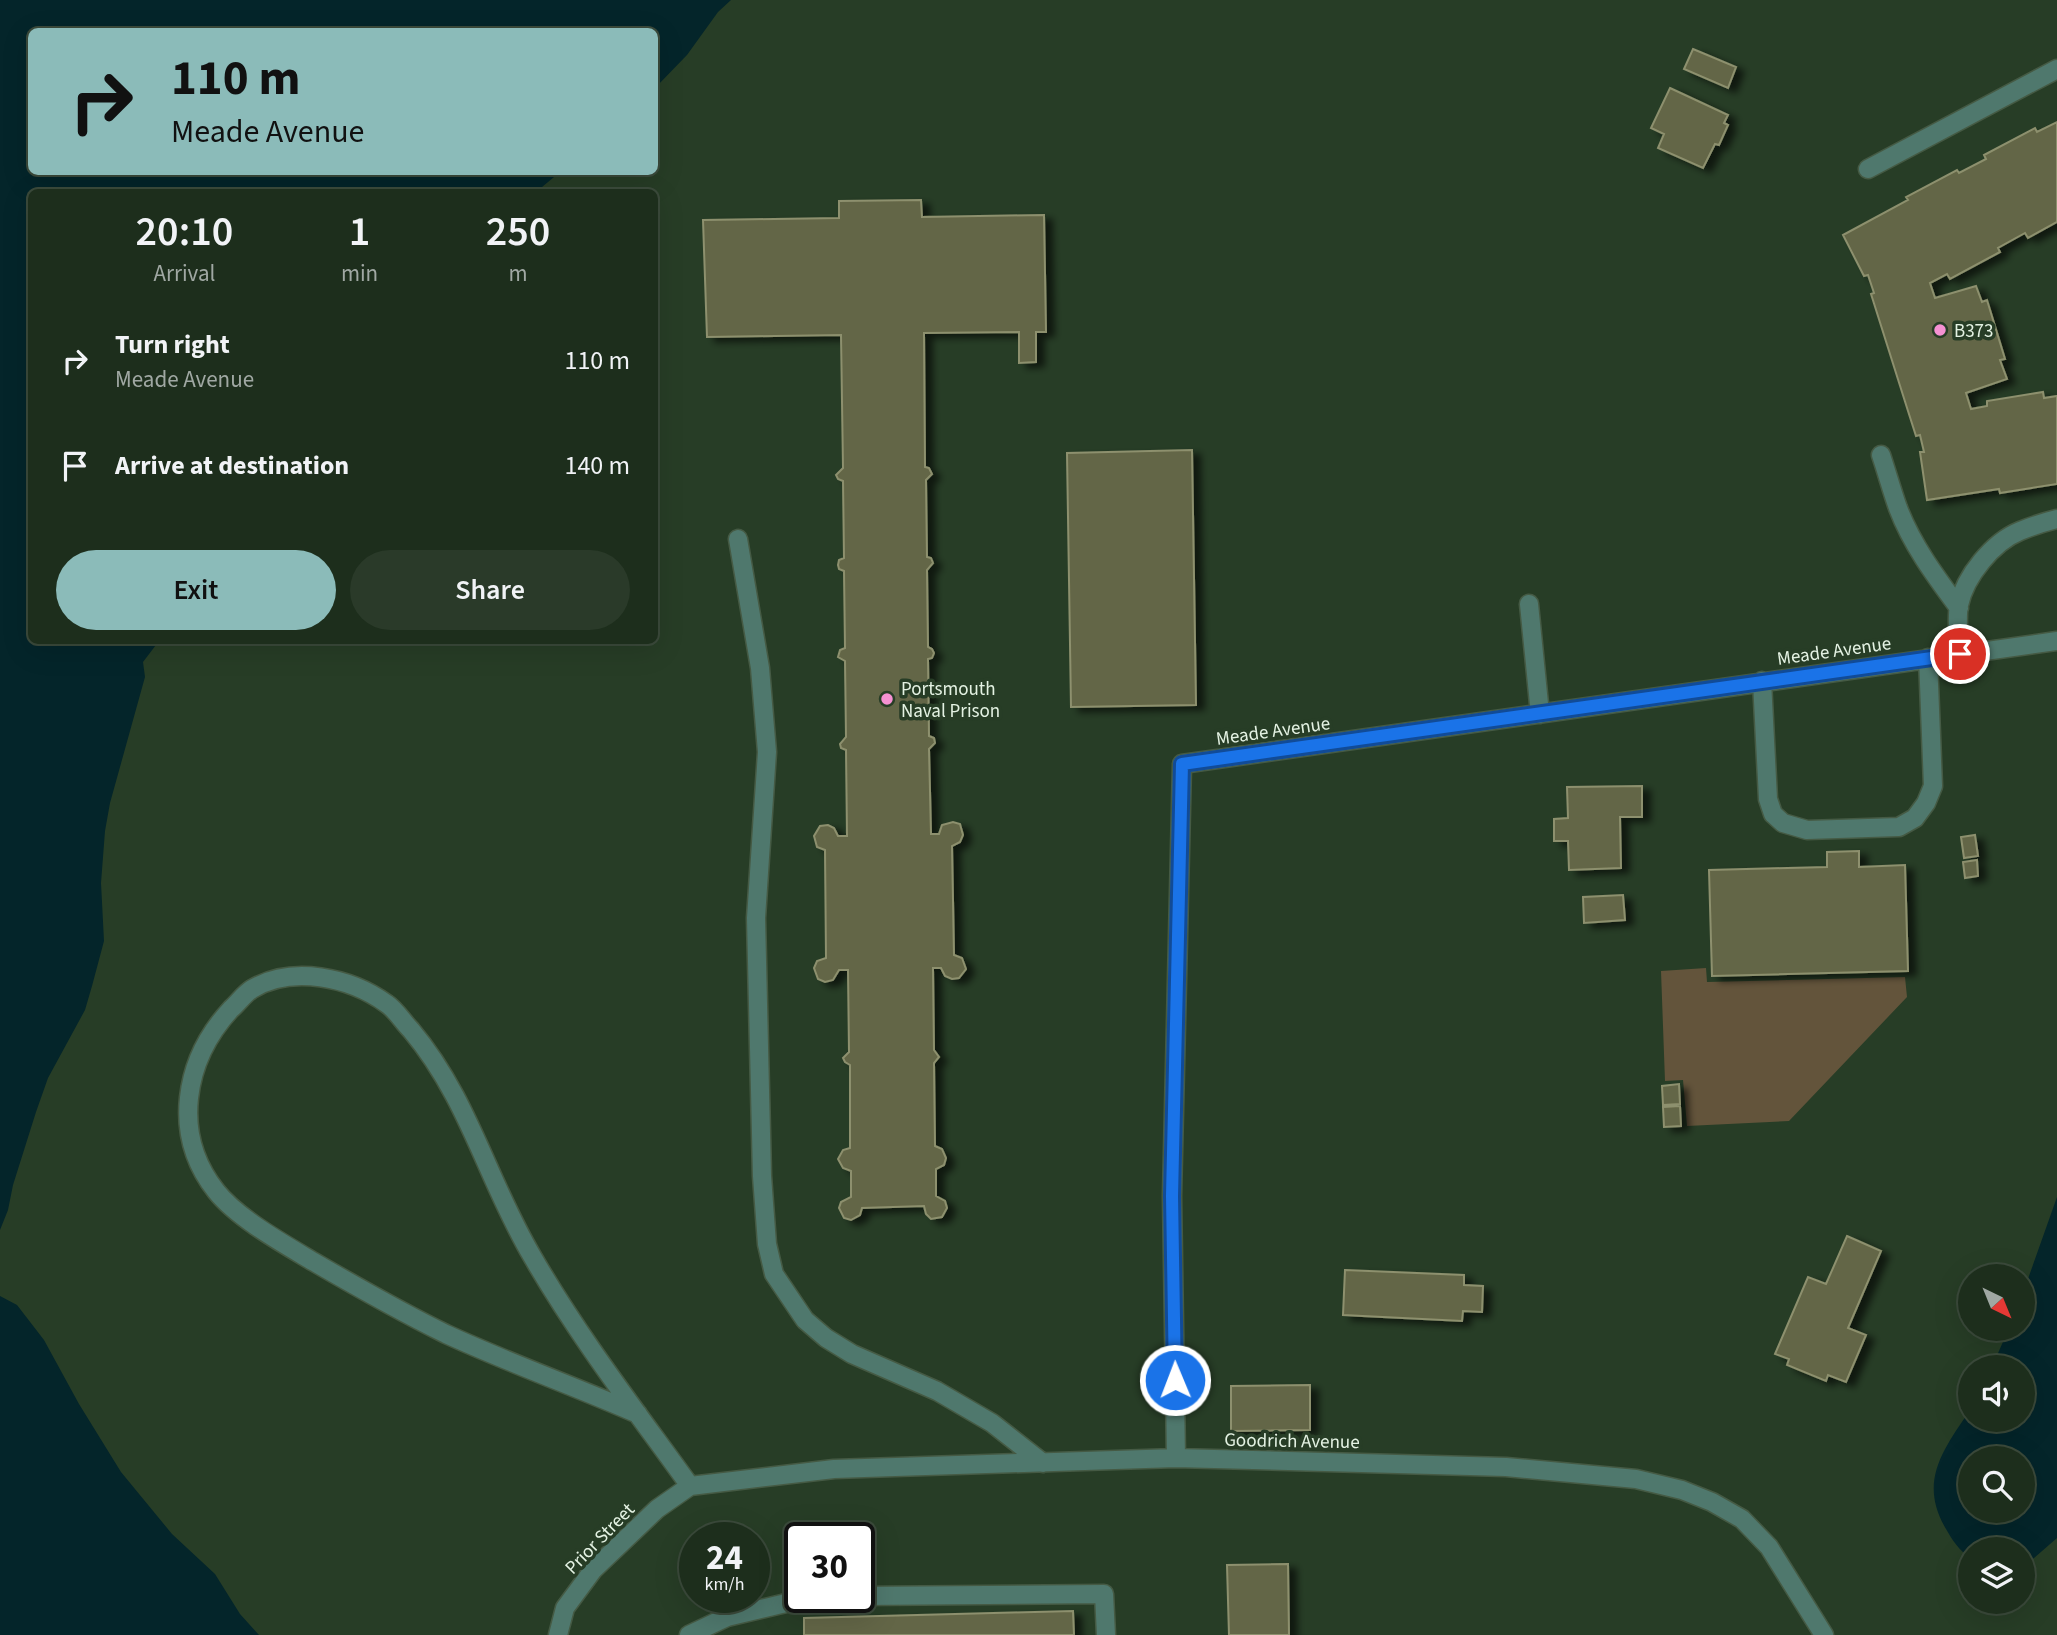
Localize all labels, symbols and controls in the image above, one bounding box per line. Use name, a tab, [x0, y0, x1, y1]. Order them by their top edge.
text: 110 m	[171, 44, 300, 114]
icon: right	[56, 56, 147, 147]
text: Meade Avenue	[171, 109, 364, 155]
text: 20:10	[136, 202, 233, 262]
text: 1	[349, 202, 370, 262]
text: 250	[486, 202, 550, 262]
text: Arrival	[154, 257, 215, 290]
text: min	[341, 257, 378, 290]
text: m	[509, 257, 528, 290]
place label: B373	[1954, 318, 1994, 345]
marker: B373	[1932, 322, 1948, 338]
text: Turn right	[115, 326, 230, 363]
icon: right	[56, 342, 94, 380]
text: 110 m	[564, 342, 630, 379]
text: Meade Avenue	[115, 363, 254, 396]
icon: arrive	[56, 447, 94, 485]
text: Arrive at destination	[115, 447, 349, 484]
text: 140 m	[564, 447, 630, 484]
button: Exit	[56, 550, 336, 630]
button: Share	[350, 550, 630, 630]
pin	[1930, 624, 1990, 684]
street label: Meade Avenue	[1775, 630, 1893, 673]
icon: arrive	[1941, 635, 1979, 673]
place label: Portsmouth Naval Prison	[901, 676, 1000, 725]
marker: Portsmouth Naval Prison	[879, 691, 895, 707]
street label: Meade Avenue	[1214, 710, 1332, 753]
north arrow	[1958, 1264, 2035, 1340]
map controls	[1958, 1264, 2035, 1614]
position arrow	[1138, 1343, 1212, 1417]
button: sound	[1958, 1355, 2035, 1432]
street label: Goodrich Avenue	[1224, 1427, 1360, 1456]
button: search	[1958, 1446, 2035, 1523]
street label: Prior Street	[559, 1497, 642, 1581]
speed limit sign: 30	[784, 1522, 875, 1613]
text: 24	[706, 1533, 743, 1583]
button: layers	[1958, 1537, 2035, 1614]
text: km/h	[705, 1572, 744, 1597]

